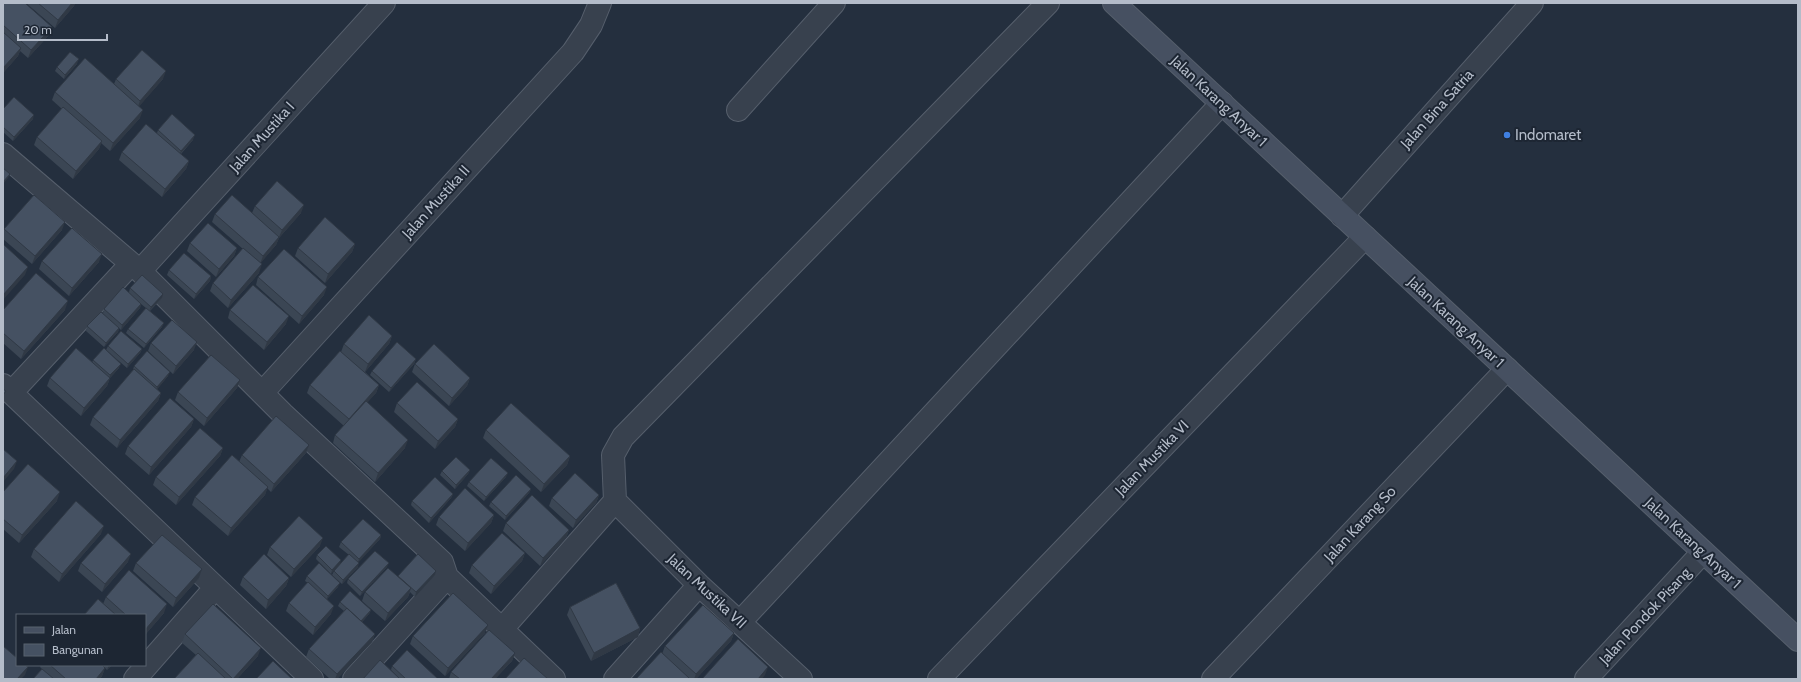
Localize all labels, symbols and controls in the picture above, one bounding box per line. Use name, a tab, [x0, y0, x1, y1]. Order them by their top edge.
scale bar	[18, 16, 107, 42]
text: 20 m	[24, 22, 52, 37]
street label: Jalan Karang Anyar 1	[1166, 51, 1271, 150]
street label: Jalan Bina Satria	[1396, 65, 1478, 153]
street label: Jalan Mustika I	[225, 98, 298, 177]
place label: Indomaret	[1515, 126, 1581, 144]
marker: Indomaret	[1502, 130, 1512, 140]
street label: Jalan Mustika II	[398, 162, 474, 243]
street label: Jalan Karang Anyar 1	[1403, 272, 1508, 371]
street label: Jalan Mustika VI	[1111, 417, 1192, 500]
street label: Jalan Karang So	[1320, 482, 1400, 566]
street label: Jalan Karang Anyar 1	[1640, 493, 1745, 592]
street label: Jalan Mustika VII	[663, 549, 750, 632]
street label: Jalan Pondok Pisang	[1595, 563, 1695, 669]
legend	[16, 614, 146, 666]
text: Jalan	[51, 622, 76, 637]
text: Bangunan	[52, 642, 103, 657]

